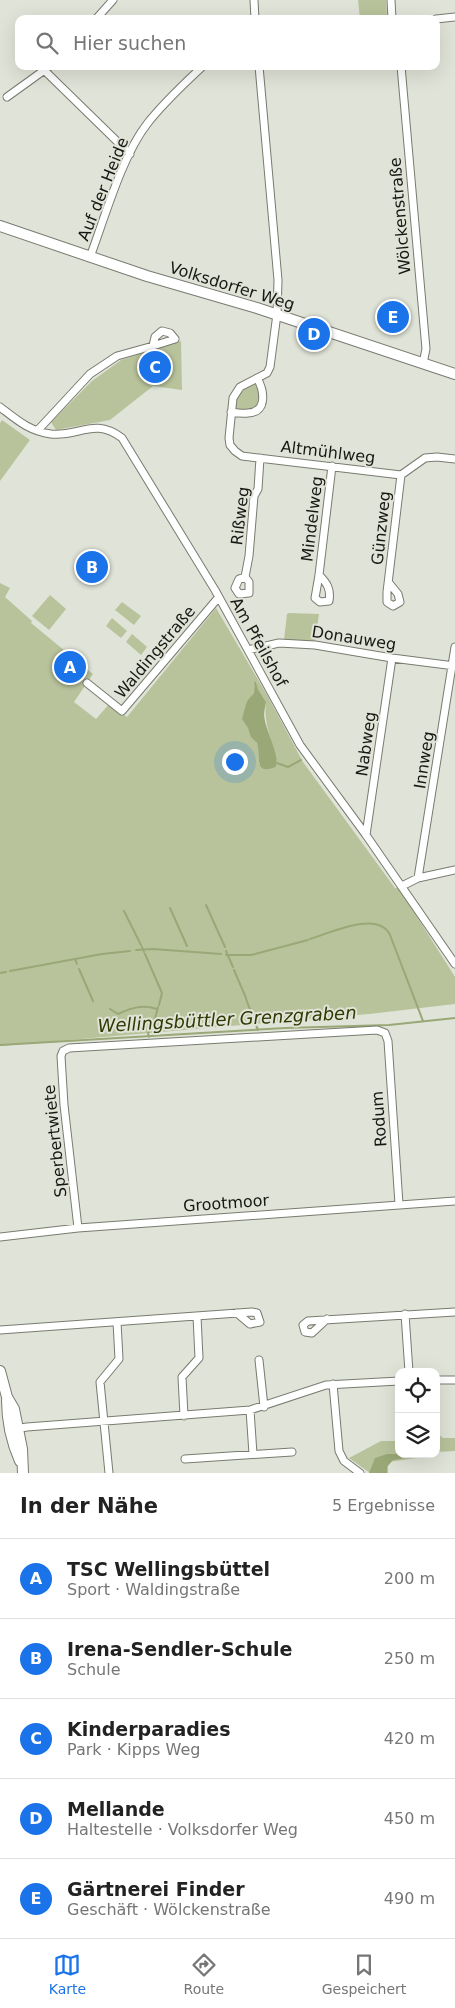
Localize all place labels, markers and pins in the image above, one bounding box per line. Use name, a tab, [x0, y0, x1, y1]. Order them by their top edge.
pin: E	[377, 298, 409, 336]
pin: D	[298, 315, 330, 353]
pin: C	[139, 348, 171, 386]
pin: B	[76, 548, 108, 586]
pin: A	[54, 648, 86, 686]

